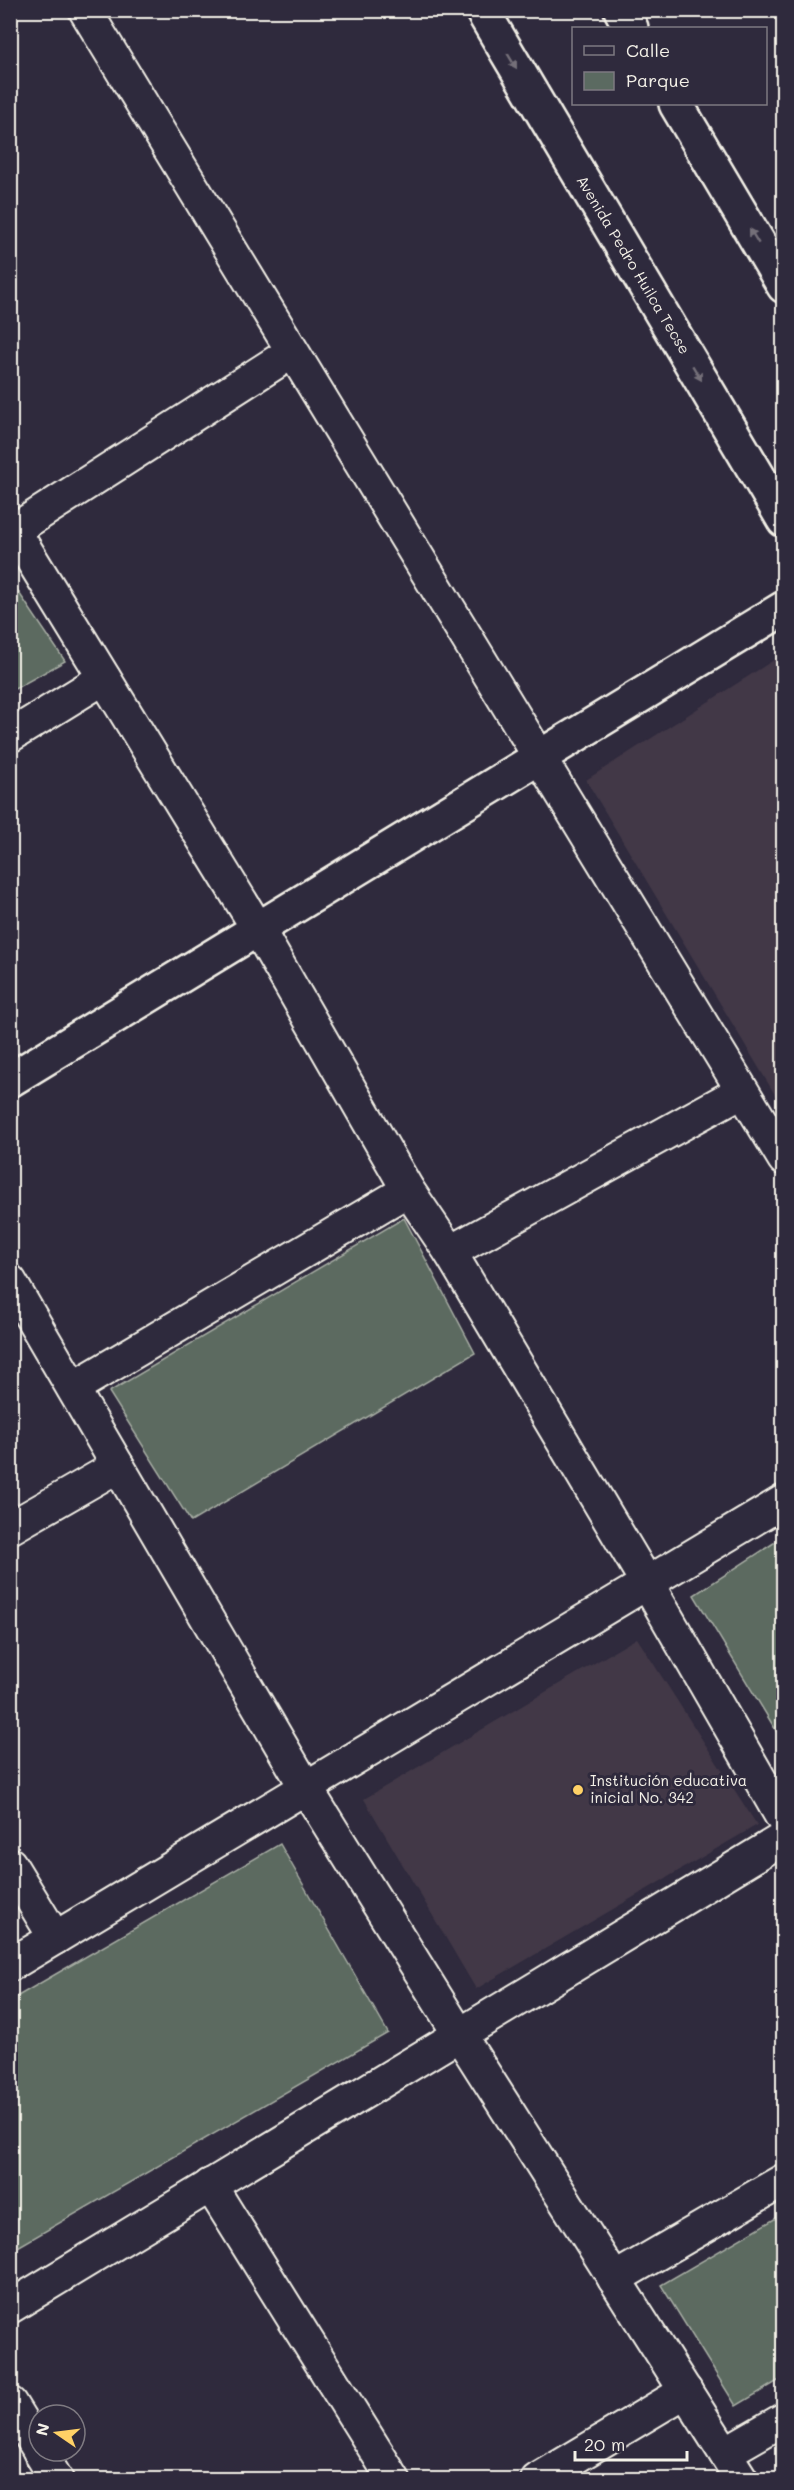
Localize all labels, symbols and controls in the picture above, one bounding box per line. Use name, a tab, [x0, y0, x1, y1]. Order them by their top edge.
legend	[572, 27, 767, 105]
text: Calle	[626, 38, 670, 62]
one-way arrow	[507, 53, 517, 70]
text: Parque	[626, 68, 690, 92]
street label: Avenida Pedro Huilca Tecse	[572, 171, 695, 358]
one-way arrow	[748, 228, 759, 244]
one-way arrow	[691, 365, 702, 381]
place label: Institución educativa inicial No. 342	[590, 1770, 747, 1807]
marker: Institución educativa inicial No. 342	[571, 1783, 585, 1797]
north arrow	[27, 2403, 87, 2463]
text: N	[30, 2421, 54, 2438]
scale bar	[575, 2424, 688, 2462]
text: 20 m	[584, 2432, 625, 2456]

